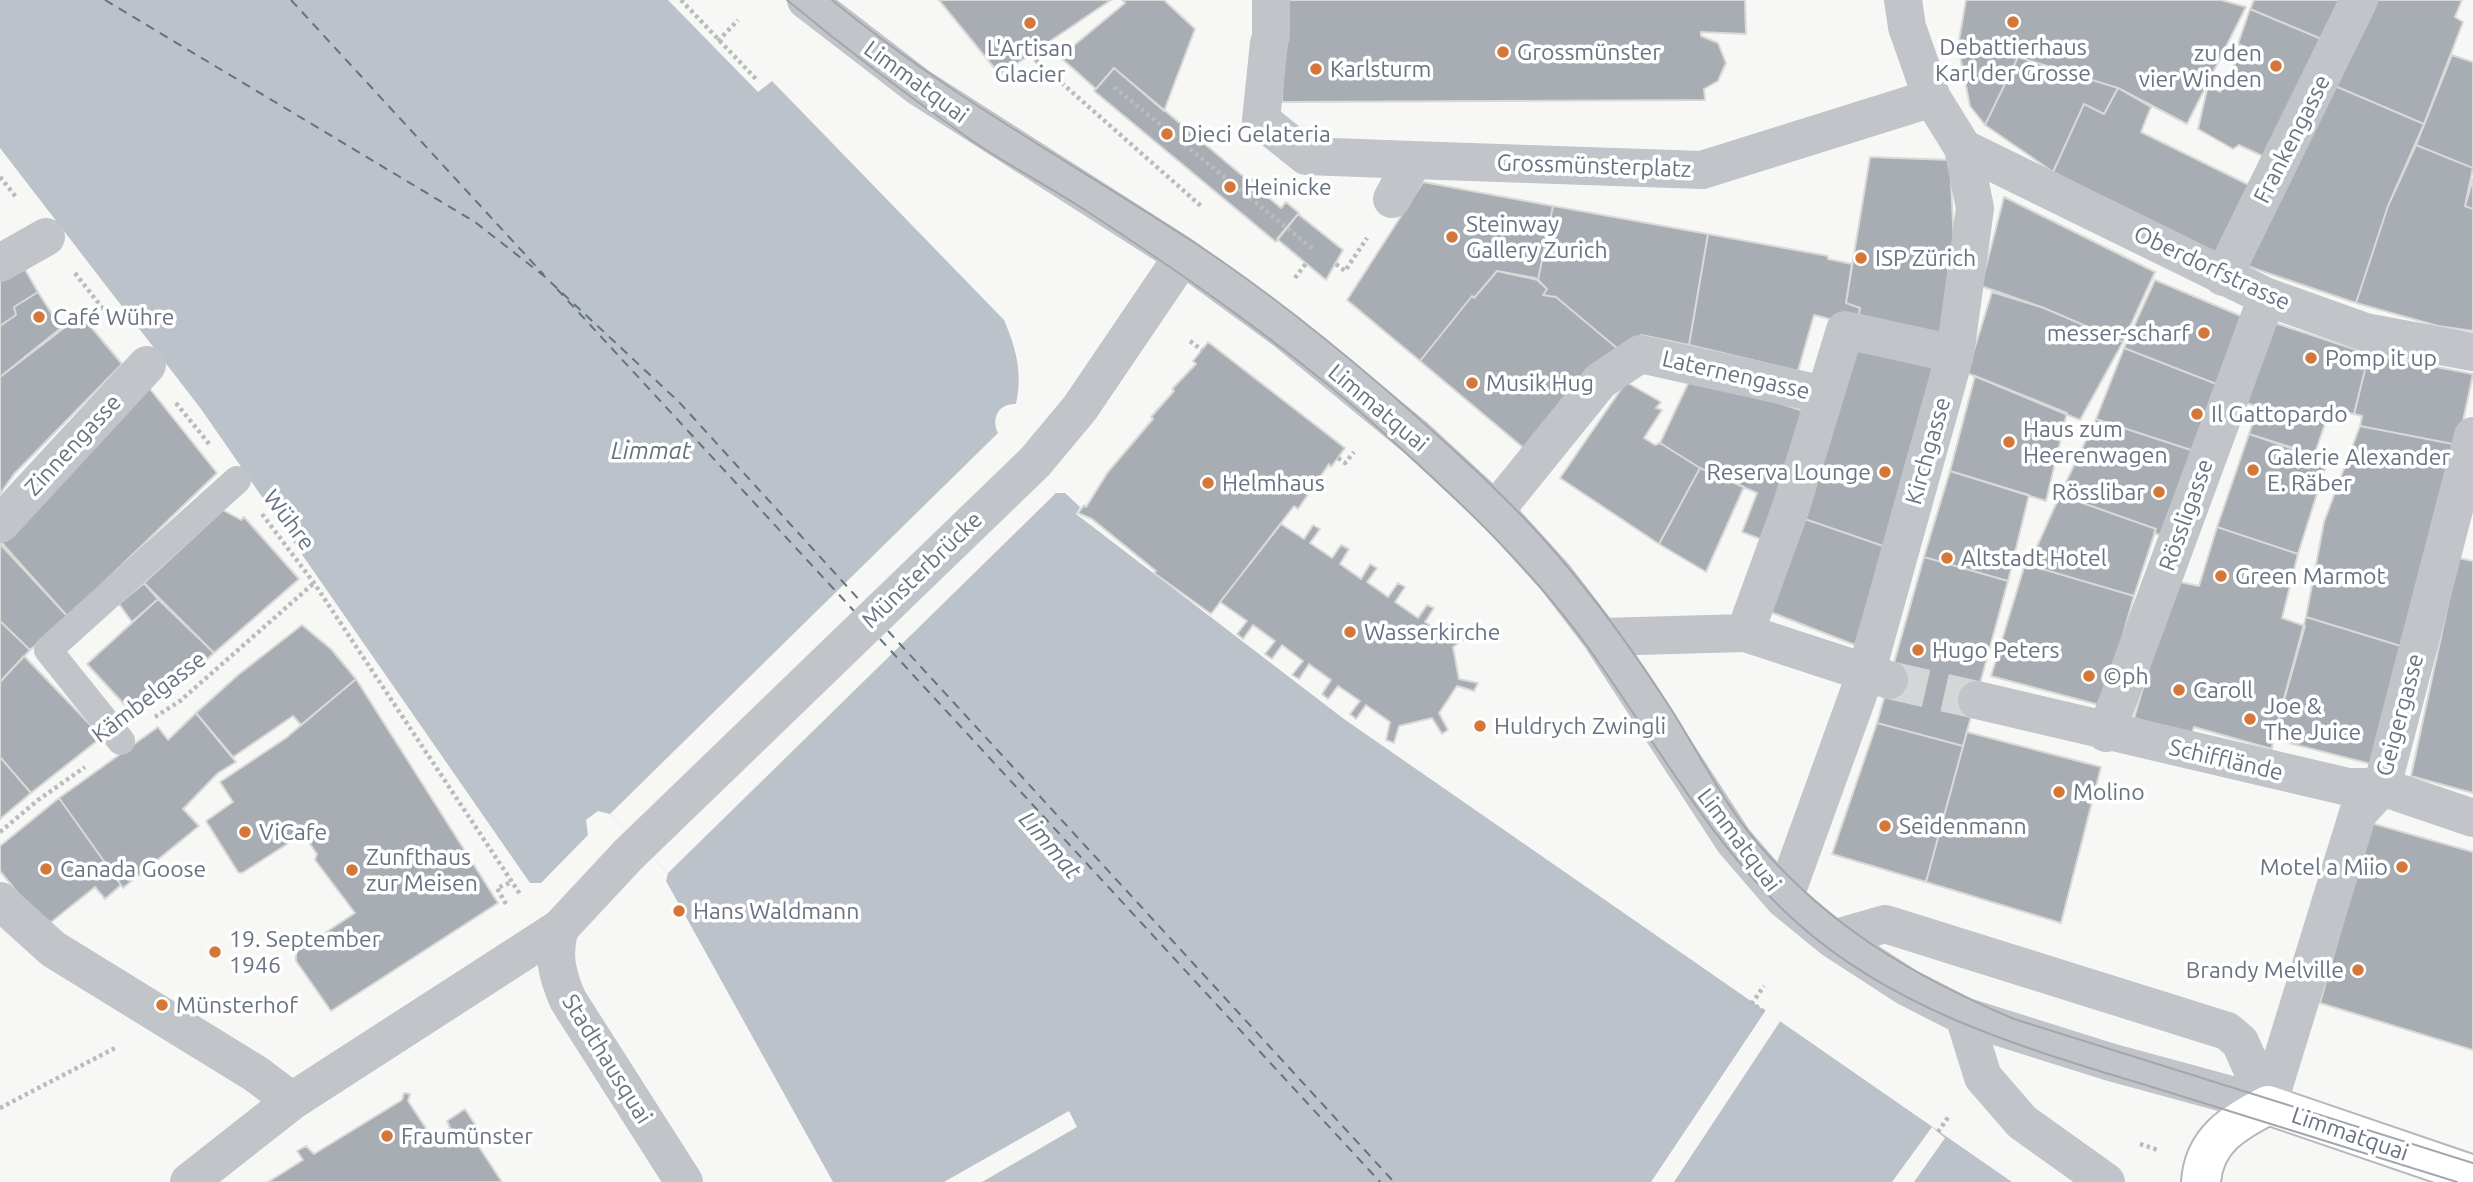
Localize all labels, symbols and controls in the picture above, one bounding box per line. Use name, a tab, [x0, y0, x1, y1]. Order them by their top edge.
marker: Debattierhaus Karl der Grosse	[2005, 14, 2021, 30]
marker: L'Artisan Glacier	[1022, 15, 1038, 31]
place label: Debattierhaus Karl der Grosse	[1935, 33, 2091, 87]
place label: L'Artisan Glacier	[987, 34, 1073, 88]
street label: Limmatquai	[859, 35, 973, 129]
place label: Grossmünster	[1517, 38, 1661, 66]
place label: zu den vier Winden	[2139, 39, 2262, 93]
marker: Grossmünster	[1495, 44, 1511, 60]
place label: Karlsturm	[1330, 55, 1431, 83]
marker: zu den vier Winden	[2268, 58, 2284, 74]
marker: Karlsturm	[1308, 61, 1324, 77]
street label: Frankengasse	[2248, 70, 2336, 208]
place label: Dieci Gelateria	[1181, 120, 1331, 148]
marker: Dieci Gelateria	[1159, 126, 1175, 142]
street label: Grossmünsterplatz	[1496, 149, 1692, 183]
place label: Heinicke	[1244, 173, 1332, 201]
marker: Heinicke	[1222, 179, 1238, 195]
place label: Steinway Gallery Zurich	[1466, 210, 1608, 264]
street label: Oberdorfstrasse	[2129, 220, 2295, 316]
marker: Steinway Gallery Zurich	[1444, 229, 1460, 245]
place label: ISP Zürich	[1875, 244, 1976, 272]
marker: ISP Zürich	[1853, 250, 1869, 266]
place label: Café Wühre	[53, 303, 174, 331]
marker: Café Wühre	[31, 309, 47, 325]
place label: messer-scharf	[2047, 319, 2190, 347]
marker: messer-scharf	[2196, 325, 2212, 341]
place label: Pomp it up	[2325, 344, 2437, 372]
street label: Laternengasse	[1660, 345, 1812, 405]
marker: Pomp it up	[2303, 350, 2319, 366]
street label: Limmatquai	[1322, 358, 1434, 458]
place label: Musik Hug	[1486, 369, 1594, 397]
marker: Musik Hug	[1464, 375, 1480, 391]
street label: Zinnengasse	[19, 389, 127, 501]
street label: Kirchgasse	[1900, 394, 1956, 508]
place label: Il Gattopardo	[2211, 400, 2348, 428]
marker: Il Gattopardo	[2189, 406, 2205, 422]
place label: Haus zum Heerenwagen	[2023, 415, 2168, 469]
marker: Haus zum Heerenwagen	[2001, 434, 2017, 450]
water label: Limmat	[611, 437, 691, 465]
place label: Galerie Alexander E. Räber	[2267, 443, 2450, 497]
street label: Rössligasse	[2153, 455, 2219, 575]
place label: Reserva Lounge	[1706, 458, 1871, 486]
marker: Galerie Alexander E. Räber	[2245, 462, 2261, 478]
marker: Reserva Lounge	[1877, 464, 1893, 480]
place label: Helmhaus	[1222, 469, 1325, 497]
marker: Helmhaus	[1200, 475, 1216, 491]
place label: Rösslibar	[2052, 478, 2145, 506]
street label: Wühre	[257, 484, 321, 556]
marker: Rösslibar	[2151, 484, 2167, 500]
street label: Münsterbrücke	[856, 506, 988, 634]
place label: Altstadt Hotel	[1961, 544, 2107, 572]
marker: Altstadt Hotel	[1939, 550, 1955, 566]
place label: Green Marmot	[2235, 562, 2386, 590]
marker: Green Marmot	[2213, 568, 2229, 584]
place label: Wasserkirche	[1364, 618, 1500, 646]
marker: Wasserkirche	[1342, 624, 1358, 640]
place label: Hugo Peters	[1932, 636, 2059, 664]
marker: Hugo Peters	[1910, 642, 1926, 658]
street label: Kämbelgasse	[87, 645, 211, 749]
street label: Geigergasse	[2370, 651, 2430, 779]
place label: ©ph	[2103, 662, 2149, 690]
marker: ©ph	[2081, 668, 2097, 684]
place label: Caroll	[2193, 676, 2253, 704]
marker: Caroll	[2171, 682, 2187, 698]
place label: Joe & The Juice	[2264, 692, 2361, 746]
marker: Joe & The Juice	[2242, 711, 2258, 727]
place label: Huldrych Zwingli	[1494, 712, 1666, 740]
marker: Huldrych Zwingli	[1472, 718, 1488, 734]
street label: Schifflände	[2166, 733, 2286, 787]
place label: Molino	[2073, 778, 2145, 806]
street label: Limmatquai	[1691, 783, 1787, 897]
marker: Molino	[2051, 784, 2067, 800]
water label: Limmat	[1013, 805, 1087, 885]
place label: Seidenmann	[1899, 812, 2027, 840]
place label: ViCafe	[259, 818, 327, 846]
marker: Seidenmann	[1877, 818, 1893, 834]
marker: ViCafe	[237, 824, 253, 840]
place label: Zunfthaus zur Meisen	[366, 843, 478, 897]
place label: Motel a Miio	[2260, 853, 2388, 881]
place label: Canada Goose	[60, 855, 206, 883]
marker: Motel a Miio	[2394, 859, 2410, 875]
marker: Canada Goose	[38, 861, 54, 877]
marker: Zunfthaus zur Meisen	[344, 862, 360, 878]
place label: Hans Waldmann	[693, 897, 859, 925]
marker: Hans Waldmann	[671, 903, 687, 919]
place label: 19. September 1946	[229, 925, 380, 979]
marker: 19. September 1946	[207, 944, 223, 960]
place label: Brandy Melville	[2186, 956, 2344, 984]
marker: Brandy Melville	[2350, 962, 2366, 978]
street label: Stadthausquai	[556, 989, 658, 1129]
place label: Münsterhof	[176, 991, 298, 1019]
marker: Münsterhof	[154, 997, 170, 1013]
street label: Limmatquai	[2288, 1101, 2412, 1167]
place label: Fraumünster	[401, 1122, 533, 1150]
marker: Fraumünster	[379, 1128, 395, 1144]

